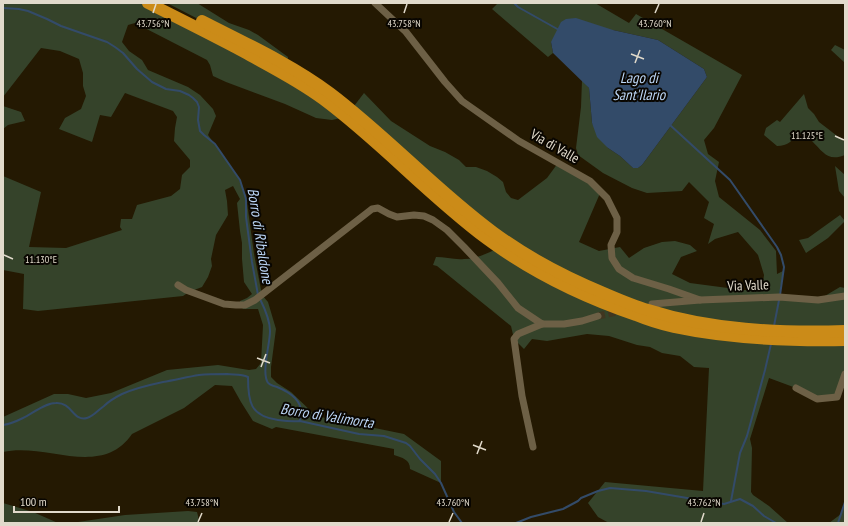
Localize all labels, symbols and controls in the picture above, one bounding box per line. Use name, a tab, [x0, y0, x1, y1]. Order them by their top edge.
text: 43.756°N	[136, 17, 170, 30]
text: 43.758°N	[387, 17, 421, 30]
text: 43.760°N	[638, 17, 672, 30]
water label: Lago di Sant'Ilario	[613, 68, 667, 104]
street label: Via di Valle	[526, 124, 583, 167]
text: 11.125°E	[791, 129, 823, 142]
water label: Borro di Ribaldone	[244, 187, 278, 286]
text: 11.130°E	[25, 253, 57, 266]
street label: Via Valle	[726, 275, 769, 295]
water label: Borro di Valimorta	[279, 399, 376, 432]
scale bar	[14, 488, 119, 514]
text: 100 m	[20, 494, 47, 509]
text: 43.758°N	[185, 496, 219, 509]
text: 43.760°N	[436, 496, 470, 509]
text: 43.762°N	[687, 496, 721, 509]

